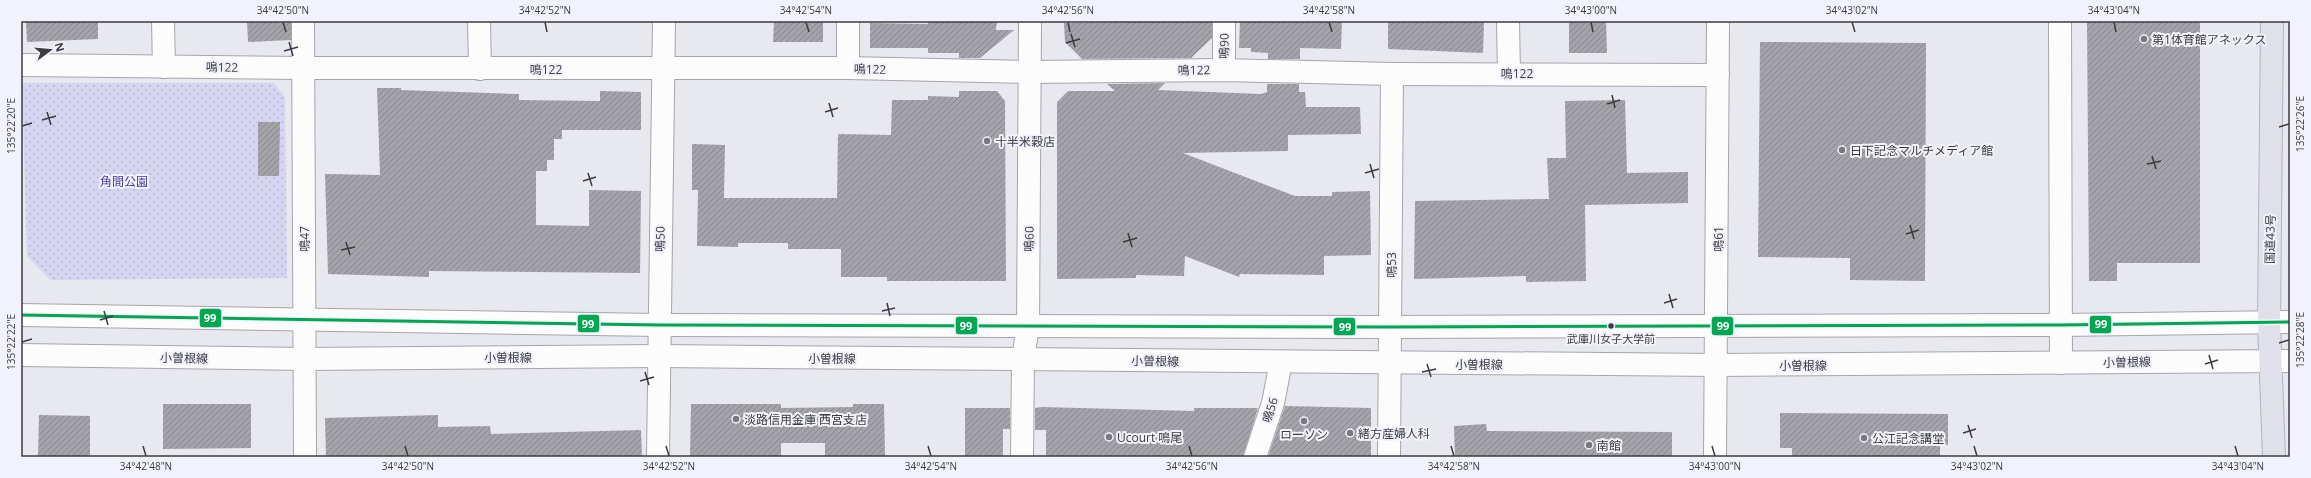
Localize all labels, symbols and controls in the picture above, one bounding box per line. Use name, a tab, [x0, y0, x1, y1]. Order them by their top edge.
text: 34°42'50"N	[257, 3, 309, 17]
text: 34°42'52"N	[519, 3, 571, 17]
text: 34°42'54"N	[780, 3, 832, 17]
text: 34°42'56"N	[1042, 3, 1094, 17]
text: 34°42'58"N	[1303, 3, 1355, 17]
text: 34°43'00"N	[1565, 3, 1617, 17]
text: 34°43'02"N	[1826, 3, 1878, 17]
text: 34°43'04"N	[2088, 3, 2140, 17]
north arrow	[30, 30, 70, 70]
place label: 第1体育館アネックス	[2152, 31, 2267, 48]
street label: 鳴90	[1215, 33, 1233, 59]
marker: 第1体育館アネックス	[2139, 34, 2149, 44]
text: N	[52, 41, 69, 53]
street label: 鳴122	[206, 58, 239, 76]
street label: 鳴122	[854, 60, 887, 78]
street label: 鳴122	[530, 61, 562, 78]
street label: 鳴122	[1178, 61, 1211, 79]
street label: 鳴122	[1501, 65, 1533, 82]
text: 135°22'26"E	[2293, 96, 2307, 152]
text: 135°22'20"E	[4, 98, 18, 154]
place label: 十半米穀店	[995, 133, 1055, 150]
marker: 十半米穀店	[982, 136, 992, 146]
place label: 日下記念マルチメディア館	[1850, 142, 1993, 159]
marker: 日下記念マルチメディア館	[1837, 145, 1847, 155]
park label: 角間公園	[100, 173, 148, 190]
street label: 国道43号	[2261, 214, 2279, 264]
street label: 鳴47	[296, 226, 313, 252]
street label: 鳴50	[651, 226, 669, 252]
street label: 鳴60	[1020, 226, 1038, 252]
street label: 鳴61	[1710, 226, 1727, 252]
street label: 鳴53	[1383, 252, 1400, 278]
line badge: 99	[199, 308, 222, 328]
text: 99	[204, 310, 216, 325]
text: 135°22'28"E	[2293, 312, 2307, 368]
text: 135°22'22"E	[4, 314, 18, 370]
line badge: 99	[577, 314, 600, 333]
line badge: 99	[2089, 315, 2112, 334]
text: 99	[582, 316, 594, 331]
line badge: 99	[955, 316, 978, 335]
line badge: 99	[1711, 316, 1734, 336]
text: 99	[2095, 316, 2107, 331]
line badge: 99	[1333, 317, 1356, 336]
text: 99	[960, 318, 972, 333]
text: 99	[1717, 318, 1729, 333]
text: 99	[1339, 319, 1351, 334]
marker: 武庫川女子大学前	[1606, 321, 1616, 331]
place label: 武庫川女子大学前	[1567, 331, 1655, 346]
street label: 小曽根線	[160, 349, 208, 367]
street label: 小曽根線	[484, 349, 532, 366]
street label: 小曽根線	[808, 350, 856, 367]
street label: 小曽根線	[1131, 352, 1179, 370]
street label: 小曽根線	[2103, 353, 2151, 371]
street label: 小曽根線	[1455, 356, 1503, 373]
street label: 小曽根線	[1779, 357, 1827, 374]
street label: 鳴56	[1258, 395, 1282, 425]
place label: 淡路信用金庫 西宮支店	[744, 411, 867, 428]
marker: 淡路信用金庫 西宮支店	[731, 414, 741, 424]
marker: ローソン	[1299, 416, 1309, 426]
place label: 緒方産婦人科	[1358, 425, 1430, 442]
place label: ローソン	[1280, 426, 1328, 443]
marker: 緒方産婦人科	[1345, 428, 1355, 438]
place label: Ucourt 鳴尾	[1117, 429, 1182, 446]
place label: 公江記念講堂	[1872, 430, 1944, 447]
marker: Ucourt 鳴尾	[1104, 432, 1114, 442]
marker: 公江記念講堂	[1859, 433, 1869, 443]
place label: 南館	[1597, 437, 1621, 454]
marker: 南館	[1584, 440, 1594, 450]
text: 34°42'48"N	[120, 459, 172, 473]
text: 34°42'50"N	[382, 459, 434, 473]
text: 34°42'52"N	[643, 459, 695, 473]
text: 34°42'54"N	[905, 459, 957, 473]
text: 34°42'56"N	[1166, 459, 1218, 473]
text: 34°42'58"N	[1428, 459, 1480, 473]
text: 34°43'00"N	[1689, 459, 1741, 473]
text: 34°43'02"N	[1951, 459, 2003, 473]
text: 34°43'04"N	[2212, 459, 2264, 473]

